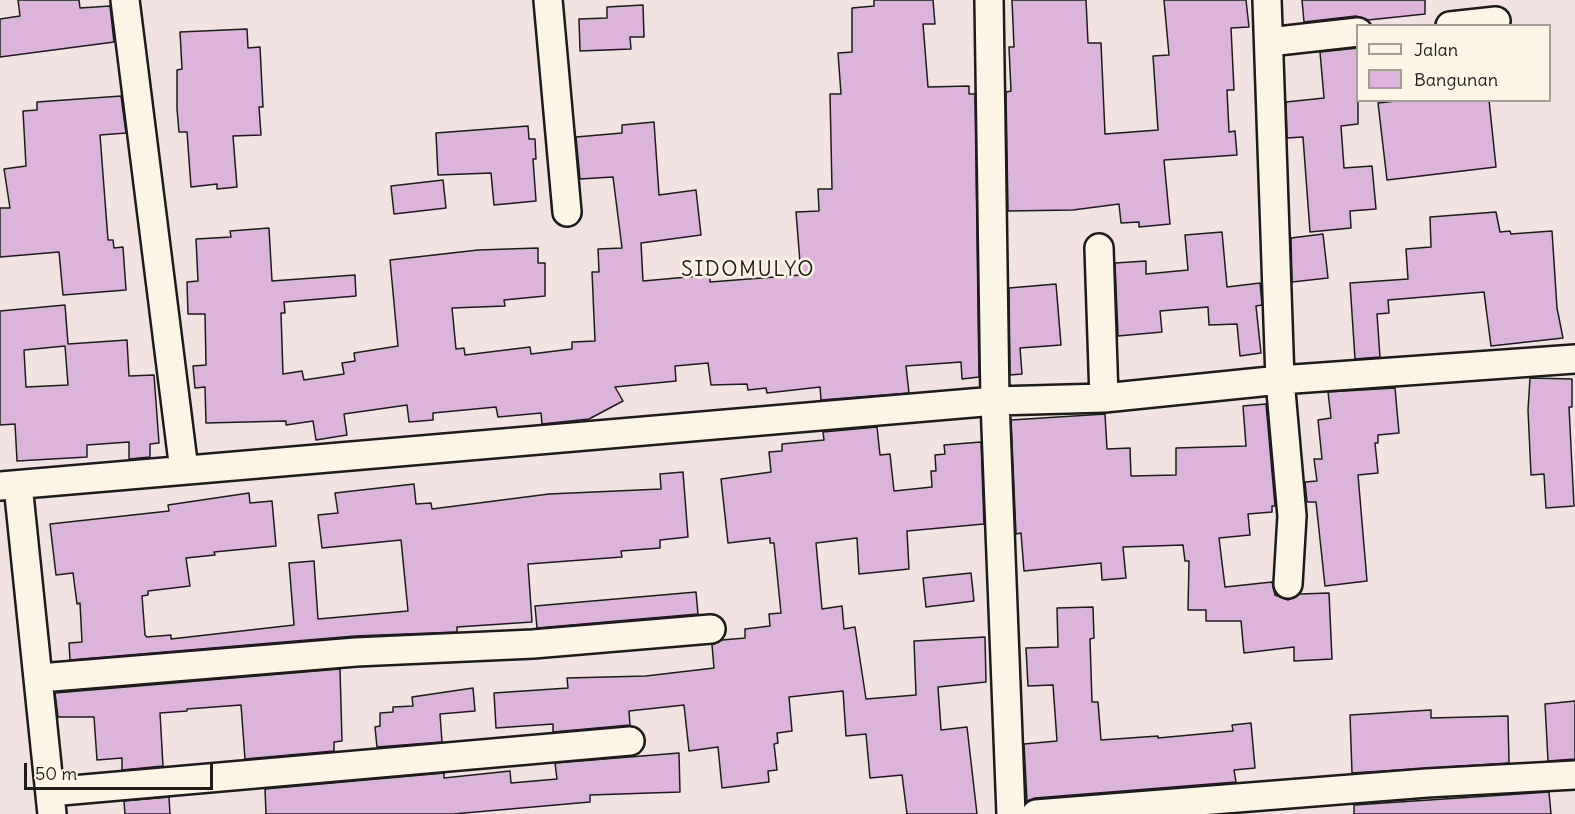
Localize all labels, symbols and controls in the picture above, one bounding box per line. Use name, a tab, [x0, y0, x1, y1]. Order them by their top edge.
legend	[1356, 24, 1551, 102]
text: Jalan	[1414, 38, 1458, 61]
text: Bangunan	[1414, 68, 1498, 91]
district label: SIDOMULYO	[681, 257, 815, 283]
scale bar	[27, 751, 216, 789]
text: 50 m	[35, 762, 77, 785]

